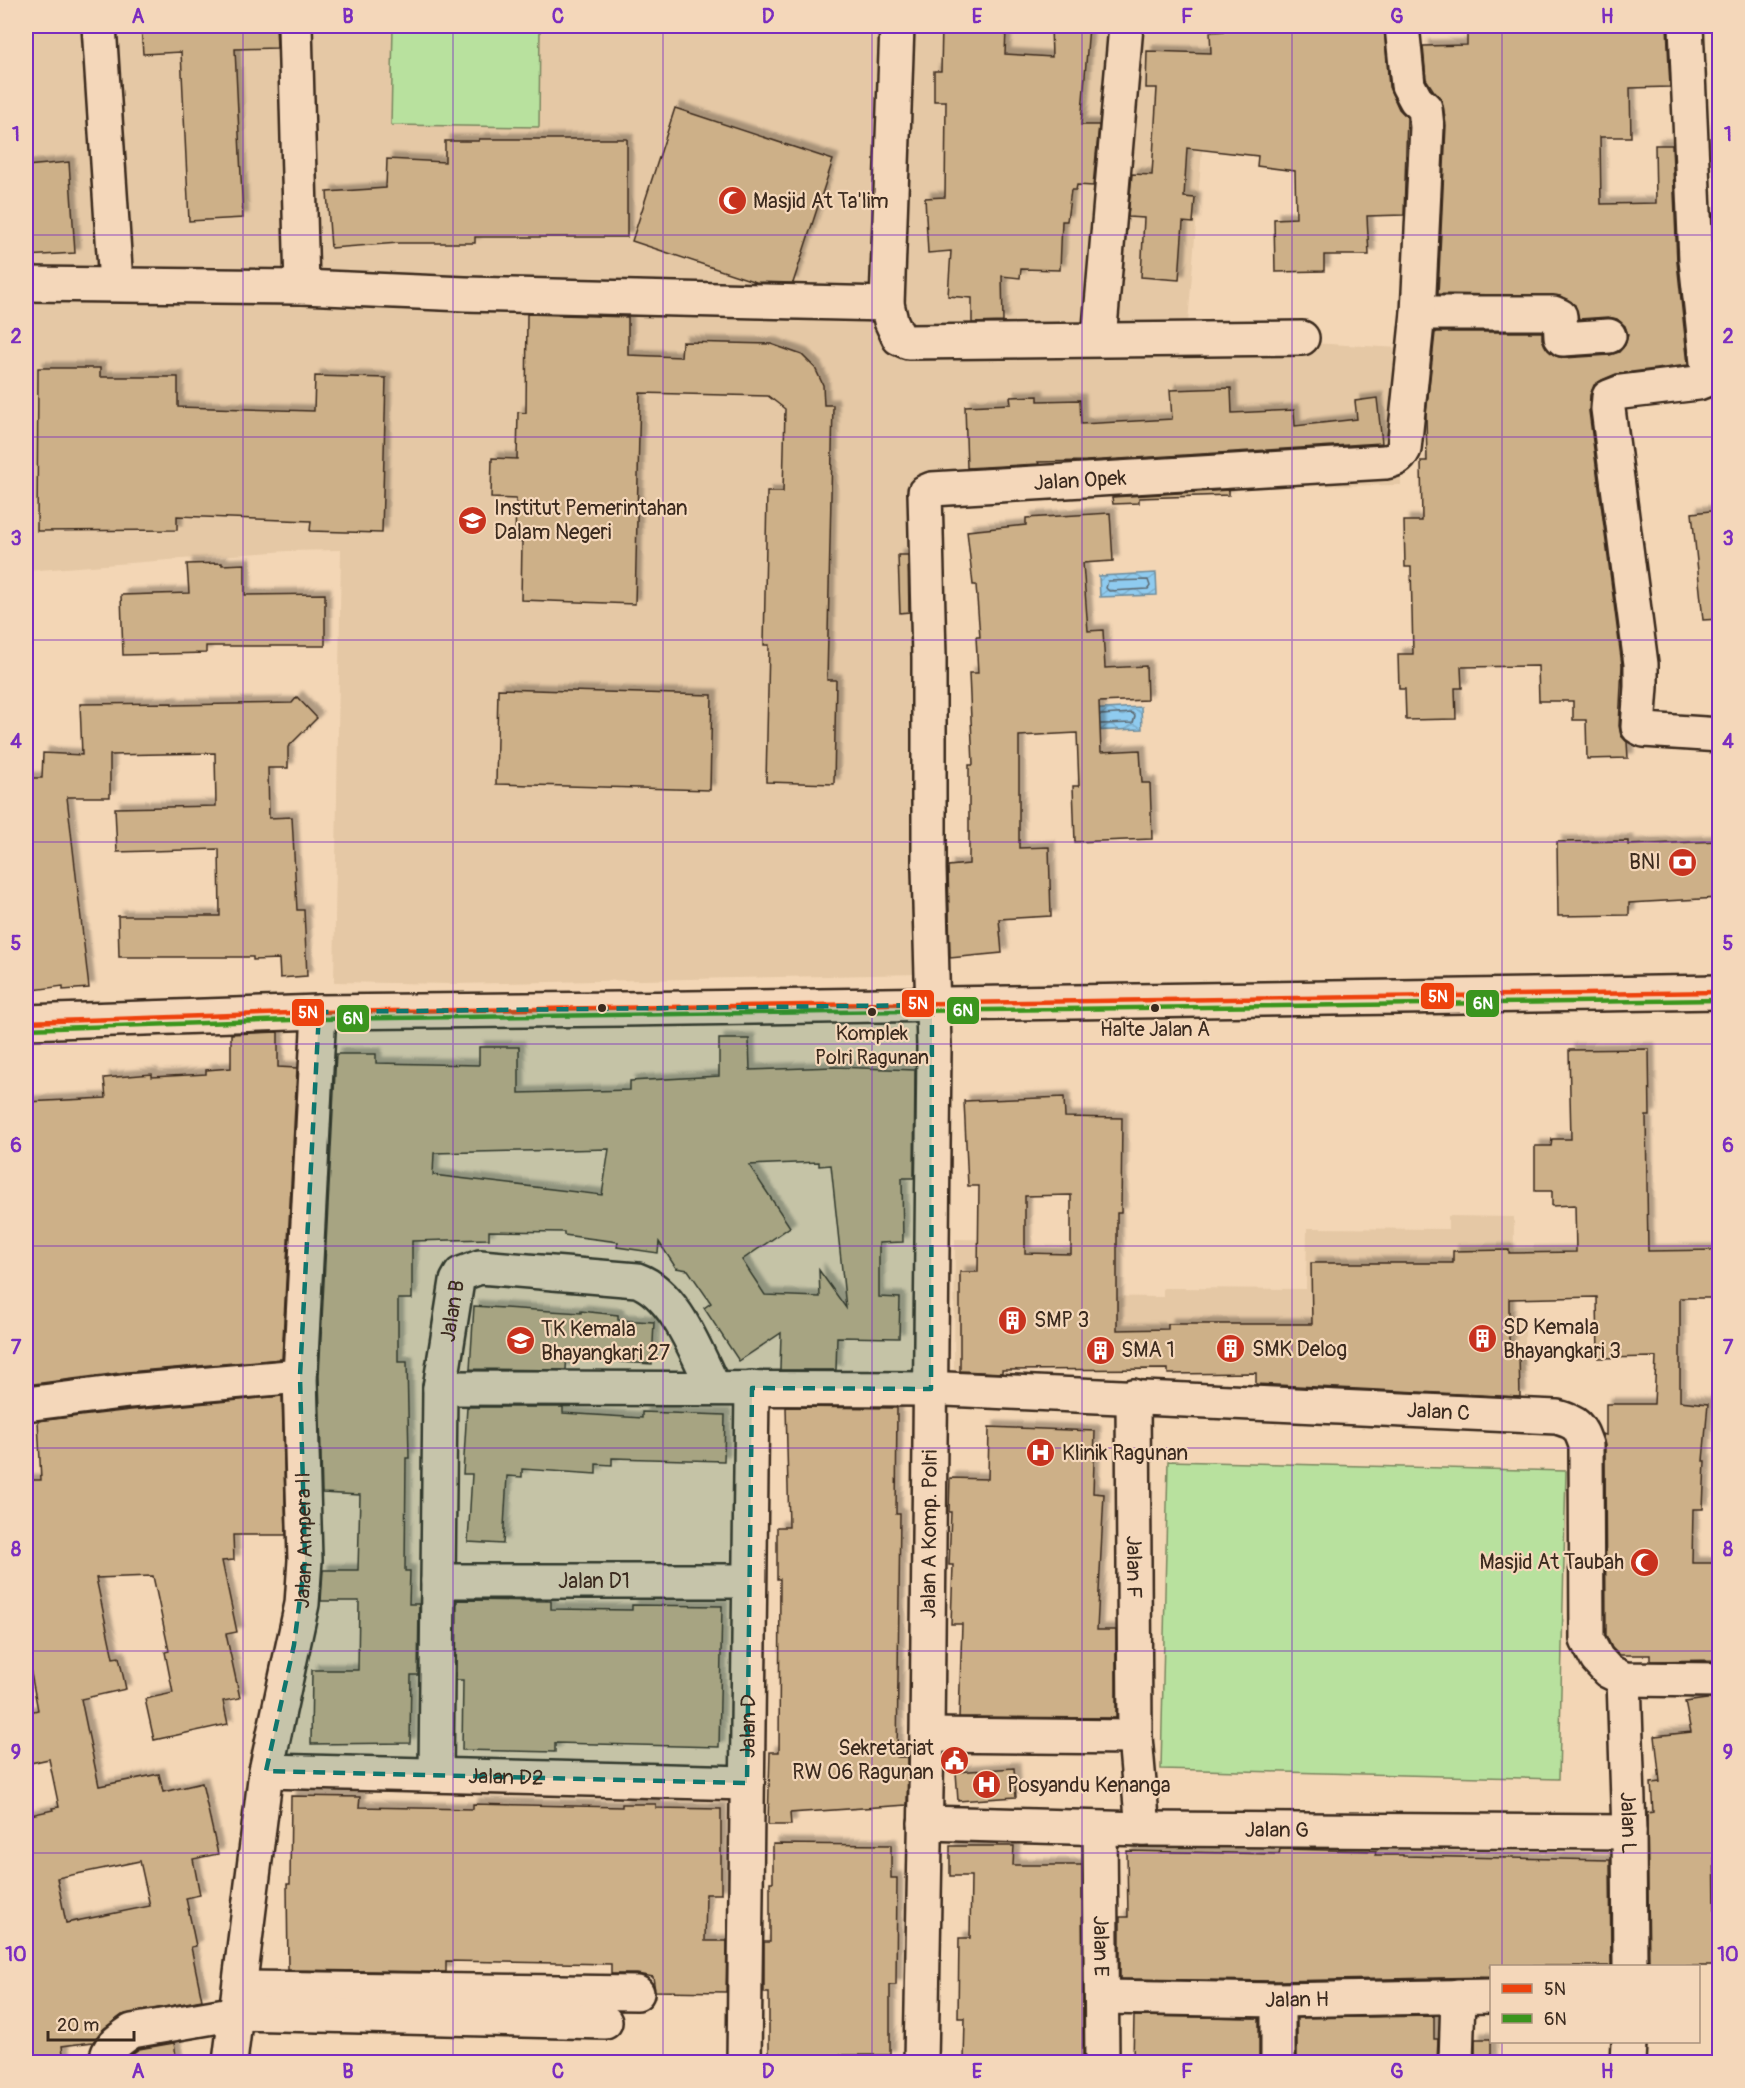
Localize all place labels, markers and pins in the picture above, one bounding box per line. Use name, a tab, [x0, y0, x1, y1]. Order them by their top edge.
mosque icon: Masjid At Ta'lim	[716, 185, 748, 217]
place label: Masjid At Ta'lim	[753, 188, 889, 215]
place label: Institut Pemerintahan Dalam Negeri	[494, 495, 688, 546]
school or university icon: Institut Pemerintahan Dalam Negeri	[457, 504, 489, 536]
bank icon: BNI	[1666, 846, 1698, 878]
place label: BNI	[1629, 849, 1661, 876]
unlabelled marker	[596, 1002, 608, 1014]
marker: Halte Jalan A	[1149, 1002, 1161, 1014]
marker: Komplek Polri Ragunan	[866, 1006, 878, 1018]
place label: Halte Jalan A	[1100, 1017, 1210, 1042]
place label: Komplek Polri Ragunan	[815, 1021, 929, 1070]
building icon: SMP 3	[997, 1304, 1029, 1336]
place label: SMP 3	[1034, 1307, 1089, 1334]
place label: SD Kemala Bhayangkari 3	[1503, 1314, 1621, 1365]
place label: TK Kemala Bhayangkari 27	[541, 1316, 670, 1367]
building icon: SD Kemala Bhayangkari 3	[1466, 1323, 1498, 1355]
school or university icon: TK Kemala Bhayangkari 27	[504, 1325, 536, 1357]
building icon: SMK Delog	[1215, 1333, 1247, 1365]
building icon: SMA 1	[1084, 1334, 1116, 1366]
place label: SMK Delog	[1252, 1336, 1347, 1363]
place label: SMA 1	[1121, 1337, 1175, 1364]
hospital icon: Klinik Ragunan	[1025, 1437, 1057, 1469]
place label: Klinik Ragunan	[1062, 1440, 1188, 1467]
mosque icon: Masjid At Taubah	[1629, 1546, 1661, 1578]
place label: Masjid At Taubah	[1479, 1549, 1624, 1576]
place label: Sekretariat RW 06 Ragunan	[792, 1735, 935, 1786]
public building icon: Sekretariat RW 06 Ragunan	[939, 1744, 971, 1776]
hospital icon: Posyandu Kenanga	[970, 1769, 1002, 1801]
place label: Posyandu Kenanga	[1007, 1772, 1170, 1799]

